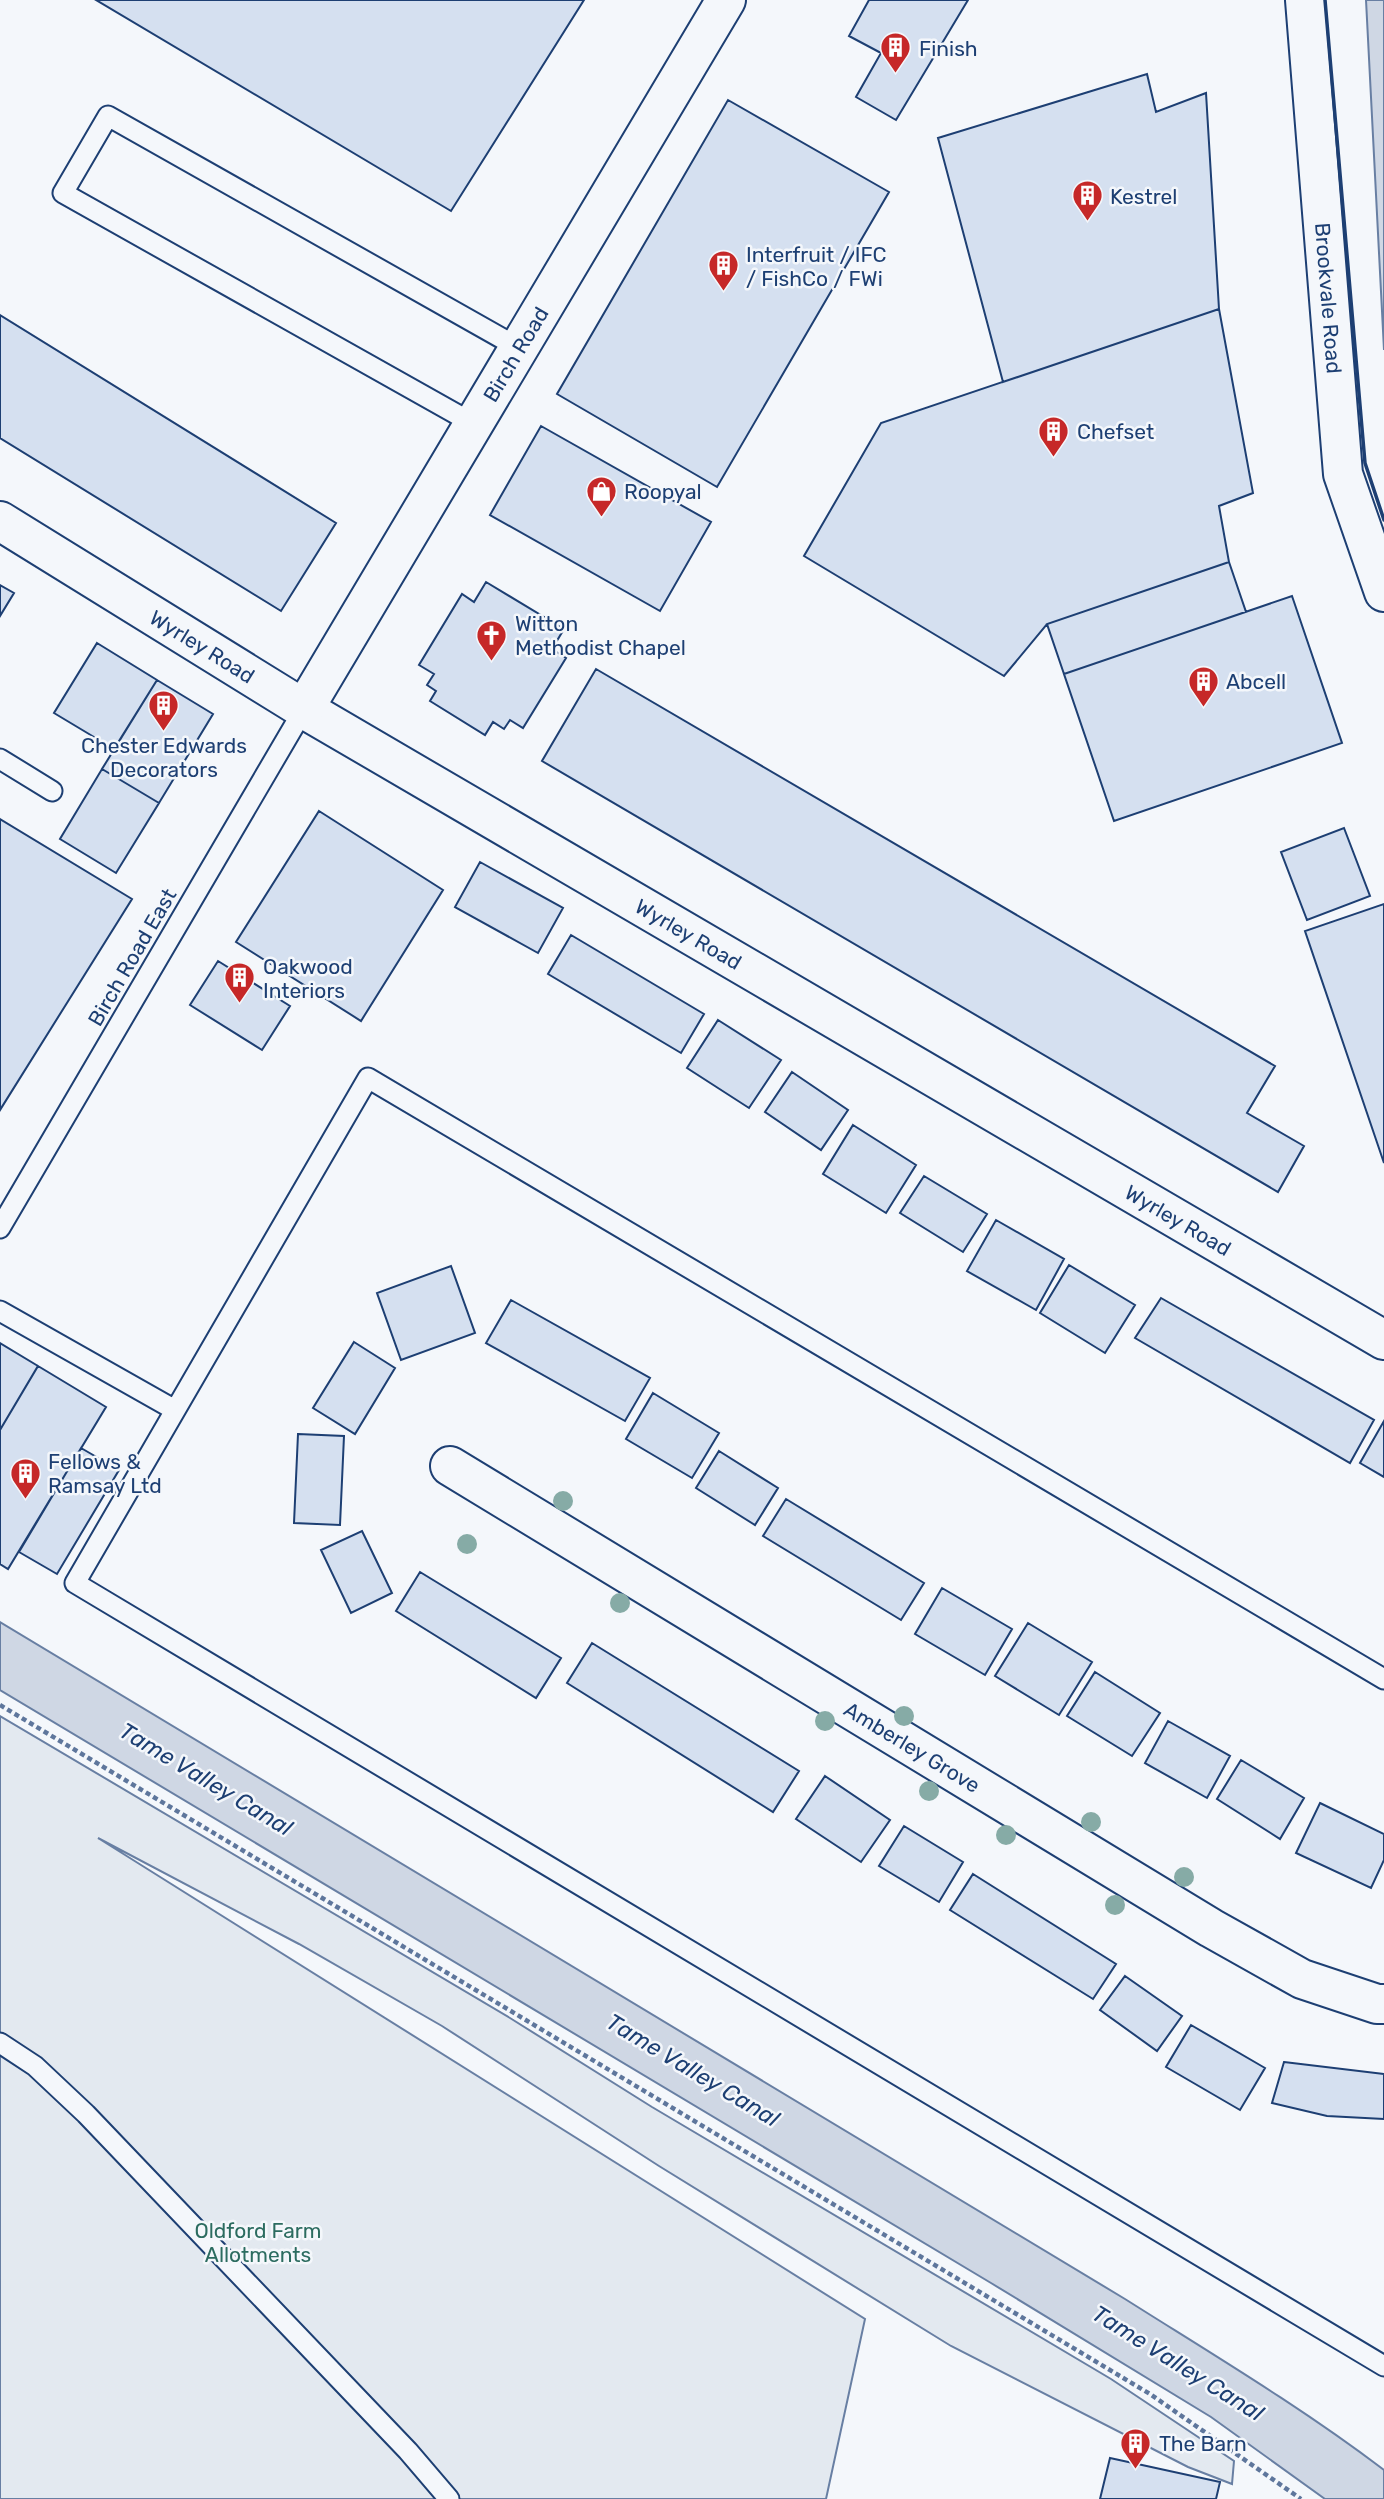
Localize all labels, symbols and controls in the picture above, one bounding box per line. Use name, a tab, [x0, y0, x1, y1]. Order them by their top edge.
building icon: Finish	[879, 31, 913, 75]
place label: Finish	[919, 36, 978, 61]
building icon: Kestrel	[1070, 179, 1104, 223]
place label: Kestrel	[1110, 184, 1177, 209]
street label: Brookvale Road	[1310, 222, 1347, 375]
place label: Interfruit / IFC / FishCo / FWi	[746, 242, 887, 291]
building icon: Interfruit / IFC / FishCo / FWi	[706, 249, 740, 293]
street label: Birch Road	[477, 302, 553, 406]
building icon: Chefset	[1037, 414, 1071, 458]
place label: Chefset	[1077, 419, 1154, 444]
shop icon: Roopyal	[584, 474, 618, 518]
place label: Roopyal	[624, 479, 702, 504]
street label: Wyrley Road	[145, 604, 260, 688]
place label: Witton Methodist Chapel	[515, 611, 686, 660]
church icon: Witton Methodist Chapel	[475, 618, 509, 662]
building icon: Abcell	[1186, 664, 1220, 708]
place label: Abcell	[1226, 669, 1286, 694]
building icon: Chester Edwards Decorators	[147, 688, 181, 732]
place label: Chester Edwards Decorators	[81, 733, 247, 782]
street label: Birch Road East	[83, 884, 181, 1030]
street label: Wyrley Road	[631, 893, 746, 975]
place label: Oakwood Interiors	[263, 954, 353, 1003]
building icon: Oakwood Interiors	[223, 961, 257, 1005]
street label: Wyrley Road	[1121, 1179, 1236, 1261]
place label: Fellows & Ramsay Ltd	[48, 1449, 162, 1498]
building icon: Fellows & Ramsay Ltd	[8, 1456, 42, 1500]
street label: Amberley Grove	[840, 1696, 985, 1798]
water label: Tame Valley Canal	[114, 1716, 298, 1842]
water label: Tame Valley Canal	[601, 2007, 785, 2133]
park label: Oldford Farm Allotments	[194, 2218, 322, 2267]
water label: Tame Valley Canal	[1087, 2299, 1269, 2427]
building icon: The Barn	[1119, 2426, 1153, 2470]
place label: The Barn	[1159, 2431, 1247, 2456]

